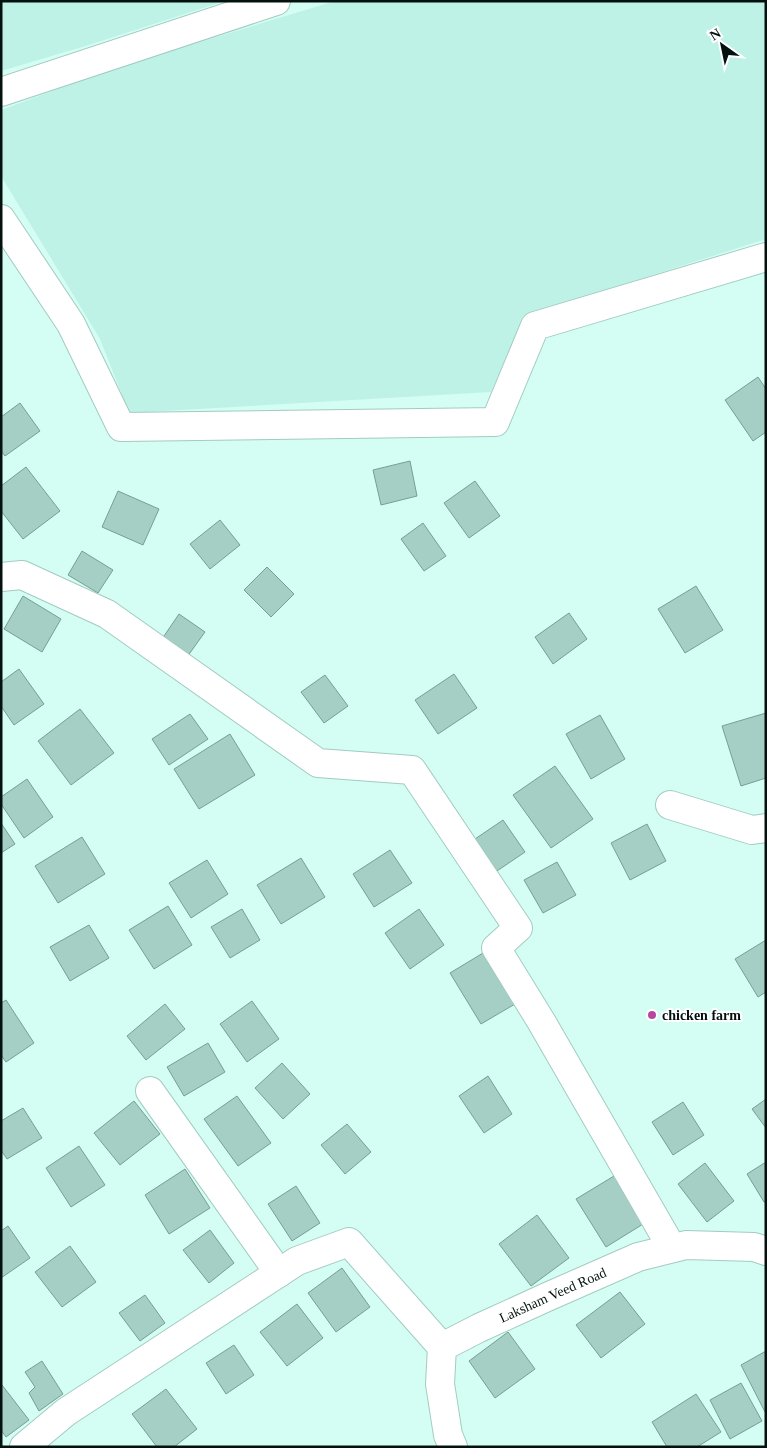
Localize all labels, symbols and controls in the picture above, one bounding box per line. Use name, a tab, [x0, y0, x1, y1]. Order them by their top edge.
north arrow	[697, 20, 747, 70]
text: N	[707, 25, 724, 44]
place label: chicken farm	[662, 1008, 741, 1023]
marker: chicken farm	[646, 1009, 658, 1021]
street label: Laksham Veed Road	[497, 1265, 609, 1326]

